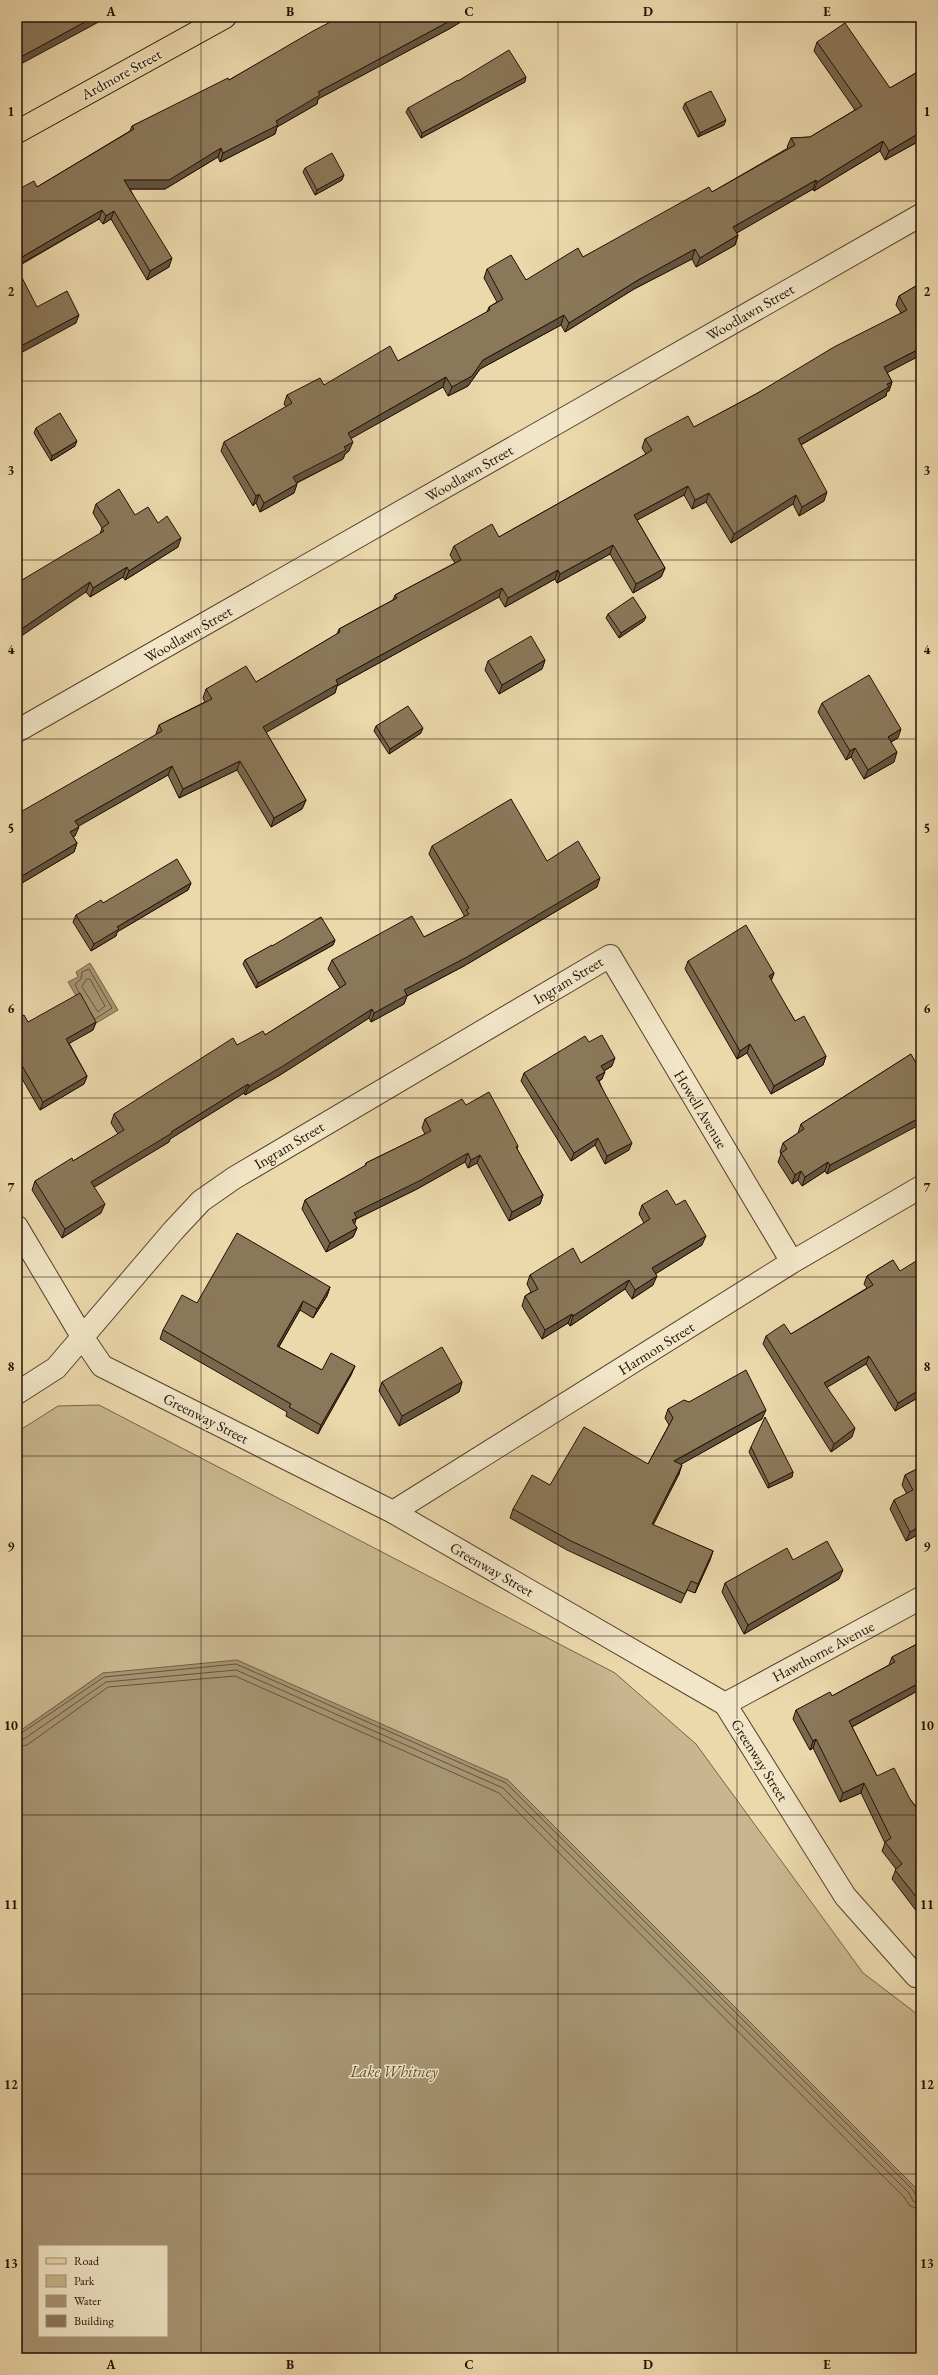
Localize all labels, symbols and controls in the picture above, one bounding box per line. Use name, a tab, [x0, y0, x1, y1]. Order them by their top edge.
text: A	[105, 3, 116, 20]
text: B	[286, 3, 294, 20]
text: C	[464, 3, 474, 20]
text: D	[643, 3, 653, 20]
text: E	[823, 3, 831, 20]
street label: Ardmore Street	[77, 44, 165, 104]
text: 1	[8, 103, 15, 120]
text: 1	[924, 103, 931, 120]
street label: Woodlawn Street	[703, 279, 797, 345]
text: 2	[8, 283, 15, 300]
text: 2	[924, 283, 931, 300]
street label: Woodlawn Street	[422, 440, 516, 506]
text: 3	[8, 462, 15, 479]
text: 3	[924, 462, 931, 479]
street label: Woodlawn Street	[141, 601, 235, 667]
text: 4	[8, 641, 15, 658]
text: 4	[924, 641, 931, 658]
text: 5	[8, 820, 14, 837]
text: 5	[924, 820, 930, 837]
street label: Ingram Street	[530, 952, 607, 1008]
text: 6	[8, 1000, 15, 1017]
text: 6	[924, 1000, 931, 1017]
street label: Howell Avenue	[670, 1066, 732, 1152]
street label: Ingram Street	[251, 1117, 328, 1173]
text: 7	[8, 1179, 15, 1196]
text: 7	[924, 1179, 931, 1196]
street label: Harmon Street	[614, 1317, 698, 1379]
text: 8	[8, 1358, 15, 1375]
text: 8	[924, 1358, 931, 1375]
street label: Greenway Street	[160, 1388, 252, 1448]
street label: Greenway Street	[447, 1537, 537, 1601]
text: 9	[8, 1538, 15, 1555]
text: 9	[924, 1538, 931, 1555]
street label: Hawthorne Avenue	[769, 1616, 877, 1686]
street label: Greenway Street	[727, 1715, 793, 1805]
text: 10	[4, 1717, 18, 1734]
text: 10	[920, 1717, 934, 1734]
text: 11	[4, 1896, 18, 1913]
text: 11	[920, 1896, 934, 1913]
water label: Lake Whitney	[349, 2061, 438, 2082]
text: 12	[4, 2076, 18, 2093]
text: 12	[920, 2076, 934, 2093]
legend	[38, 2245, 168, 2337]
text: Road	[74, 2253, 100, 2269]
text: 13	[4, 2255, 18, 2272]
text: 13	[920, 2255, 934, 2272]
text: Park	[74, 2273, 95, 2289]
text: Water	[74, 2293, 101, 2309]
text: Building	[74, 2313, 115, 2329]
text: A	[105, 2356, 116, 2373]
text: B	[286, 2356, 294, 2373]
text: C	[464, 2356, 474, 2373]
text: D	[643, 2356, 653, 2373]
text: E	[823, 2356, 831, 2373]

